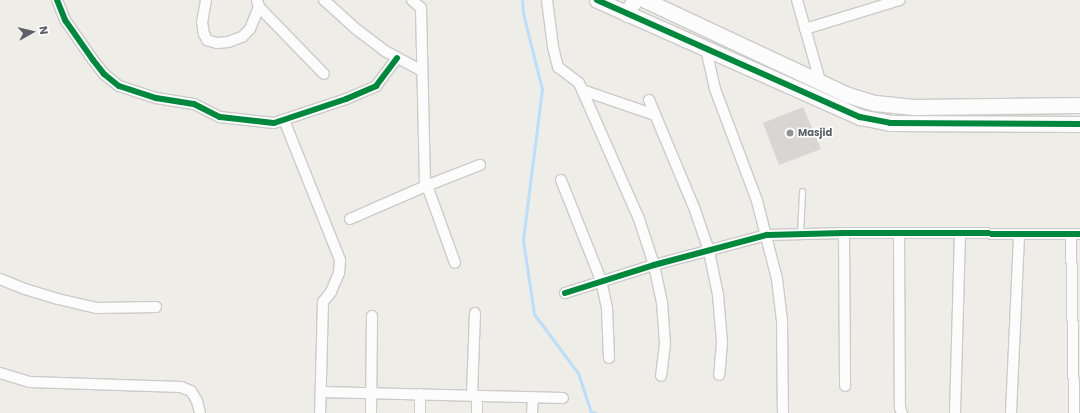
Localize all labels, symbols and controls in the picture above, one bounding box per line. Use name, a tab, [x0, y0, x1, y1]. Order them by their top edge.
north arrow	[12, 12, 52, 52]
text: N	[35, 25, 52, 36]
place label: Masjid	[798, 127, 832, 139]
marker: Masjid	[785, 128, 795, 138]

